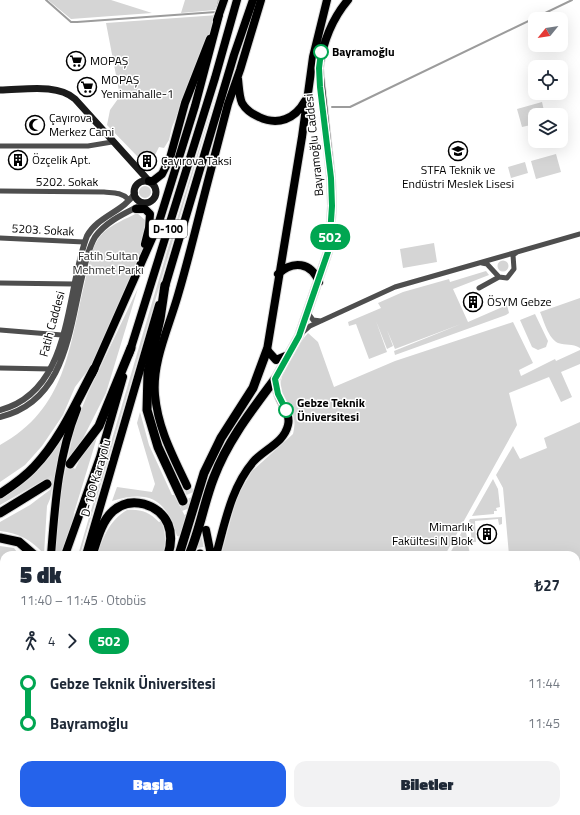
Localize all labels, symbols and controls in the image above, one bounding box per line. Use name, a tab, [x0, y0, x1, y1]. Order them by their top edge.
north arrow	[528, 12, 568, 52]
map controls	[528, 12, 568, 148]
place label: Bayramoğlu	[332, 42, 395, 61]
marker: Bayramoğlu	[313, 44, 329, 60]
supermarket icon: MOPAŞ	[65, 50, 87, 72]
place label: MOPAŞ	[90, 51, 128, 70]
button: locate	[528, 60, 568, 100]
place label: MOPAŞ Yenimahalle-1	[101, 70, 174, 103]
supermarket icon: MOPAŞ Yenimahalle-1	[76, 76, 98, 98]
street label: Bayramoğlu Caddesi	[299, 93, 328, 197]
place label: Çayırova Merkez Cami	[49, 108, 114, 141]
button: layers	[528, 108, 568, 148]
mosque icon: Çayırova Merkez Cami	[24, 114, 46, 136]
school or university icon: STFA Teknik ve Endüstri Meslek Lisesi	[447, 140, 469, 162]
building icon: Özçelik Apt.	[7, 149, 29, 171]
place label: Özçelik Apt.	[32, 150, 91, 169]
building icon: Çayırova Taksi	[136, 150, 158, 172]
place label: Çayırova Taksi	[161, 151, 232, 170]
place label: STFA Teknik ve Endüstri Meslek Lisesi	[402, 160, 514, 193]
street label: 5202. Sokak	[36, 172, 98, 191]
street label: 5203. Sokak	[11, 218, 75, 241]
road number: D-100	[149, 220, 187, 238]
line badge: 502	[307, 224, 353, 250]
text: 502	[318, 226, 342, 247]
park label: Fatih Sultan Mehmet Parkı	[72, 246, 144, 279]
street label: Fatih Caddesi	[34, 289, 69, 359]
building icon: ÖSYM Gebze	[462, 291, 484, 313]
place label: ÖSYM Gebze	[487, 292, 552, 311]
place label: Gebze Teknik Üniversitesi	[297, 393, 366, 426]
marker: Gebze Teknik Üniversitesi	[278, 402, 294, 418]
street label: D-100 Karayolu	[75, 437, 116, 519]
place label: Mimarlık Fakültesi N Blok	[392, 517, 473, 550]
building icon: Mimarlık Fakültesi N Blok	[476, 523, 498, 545]
text: 5 dk	[20, 558, 62, 592]
text: ₺27	[535, 574, 560, 597]
text: 11:40 – 11:45 · Otobüs	[20, 590, 146, 610]
icon: walk	[20, 630, 42, 652]
icon: forward	[61, 630, 83, 652]
text: 502	[97, 630, 121, 651]
text: 4	[48, 631, 55, 651]
text: Gebze Teknik Üniversitesi	[50, 672, 216, 695]
text: 11:44	[528, 673, 560, 693]
text: Bayramoğlu	[50, 712, 128, 735]
text: 11:45	[528, 713, 560, 733]
button: Başla	[20, 761, 286, 807]
button: Biletler	[294, 761, 560, 807]

